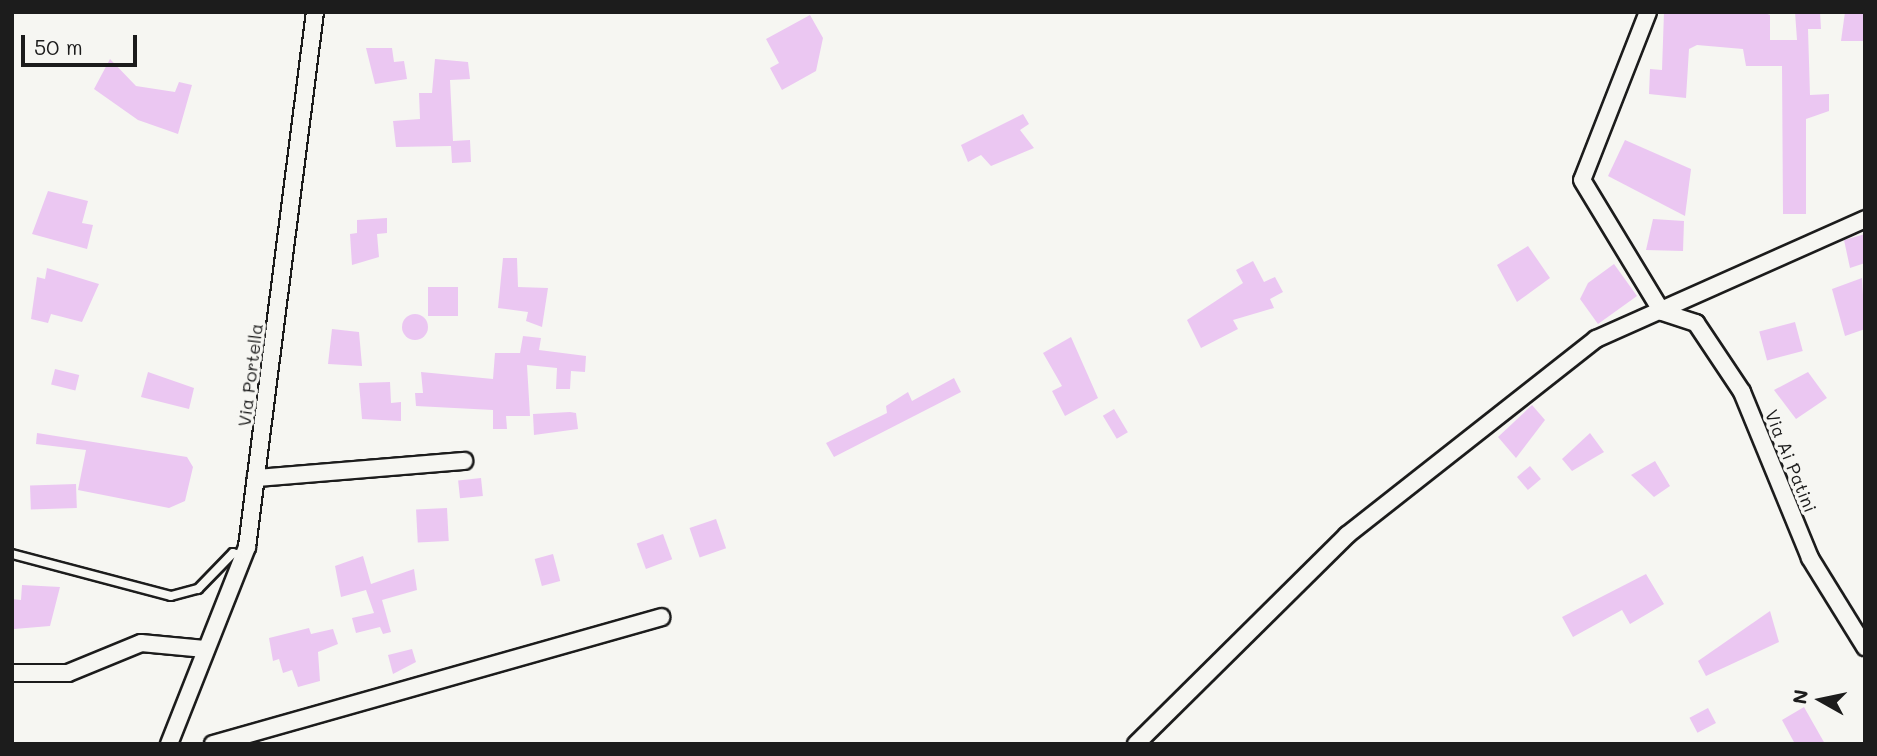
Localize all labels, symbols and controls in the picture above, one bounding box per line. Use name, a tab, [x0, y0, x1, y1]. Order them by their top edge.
scale bar	[24, 21, 140, 65]
text: 50 m	[34, 33, 83, 60]
street label: Via Portella	[233, 322, 267, 428]
street label: Via Ai Patini	[1761, 406, 1821, 516]
north arrow	[1786, 665, 1856, 735]
text: N	[1786, 688, 1813, 706]

